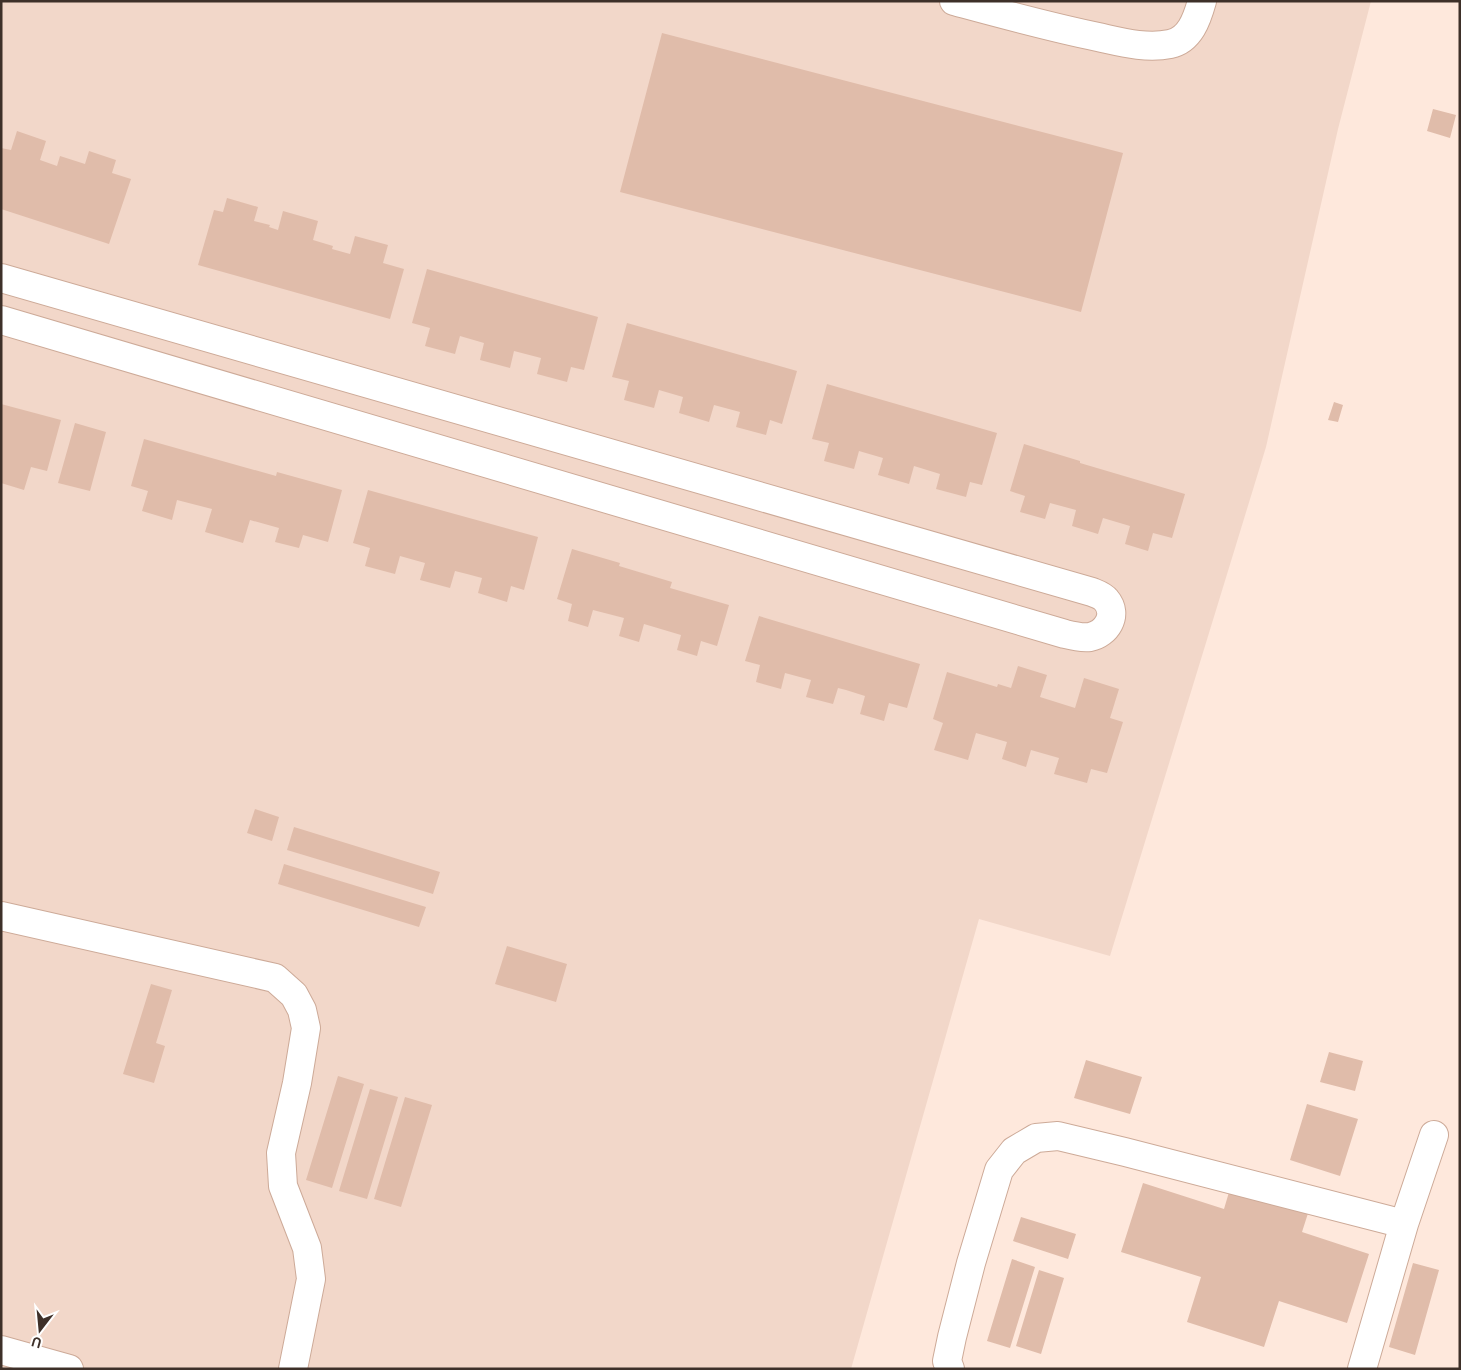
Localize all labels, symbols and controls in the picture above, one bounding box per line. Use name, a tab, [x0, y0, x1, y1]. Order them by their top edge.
north arrow	[15, 1305, 65, 1355]
text: U	[29, 1333, 44, 1352]

